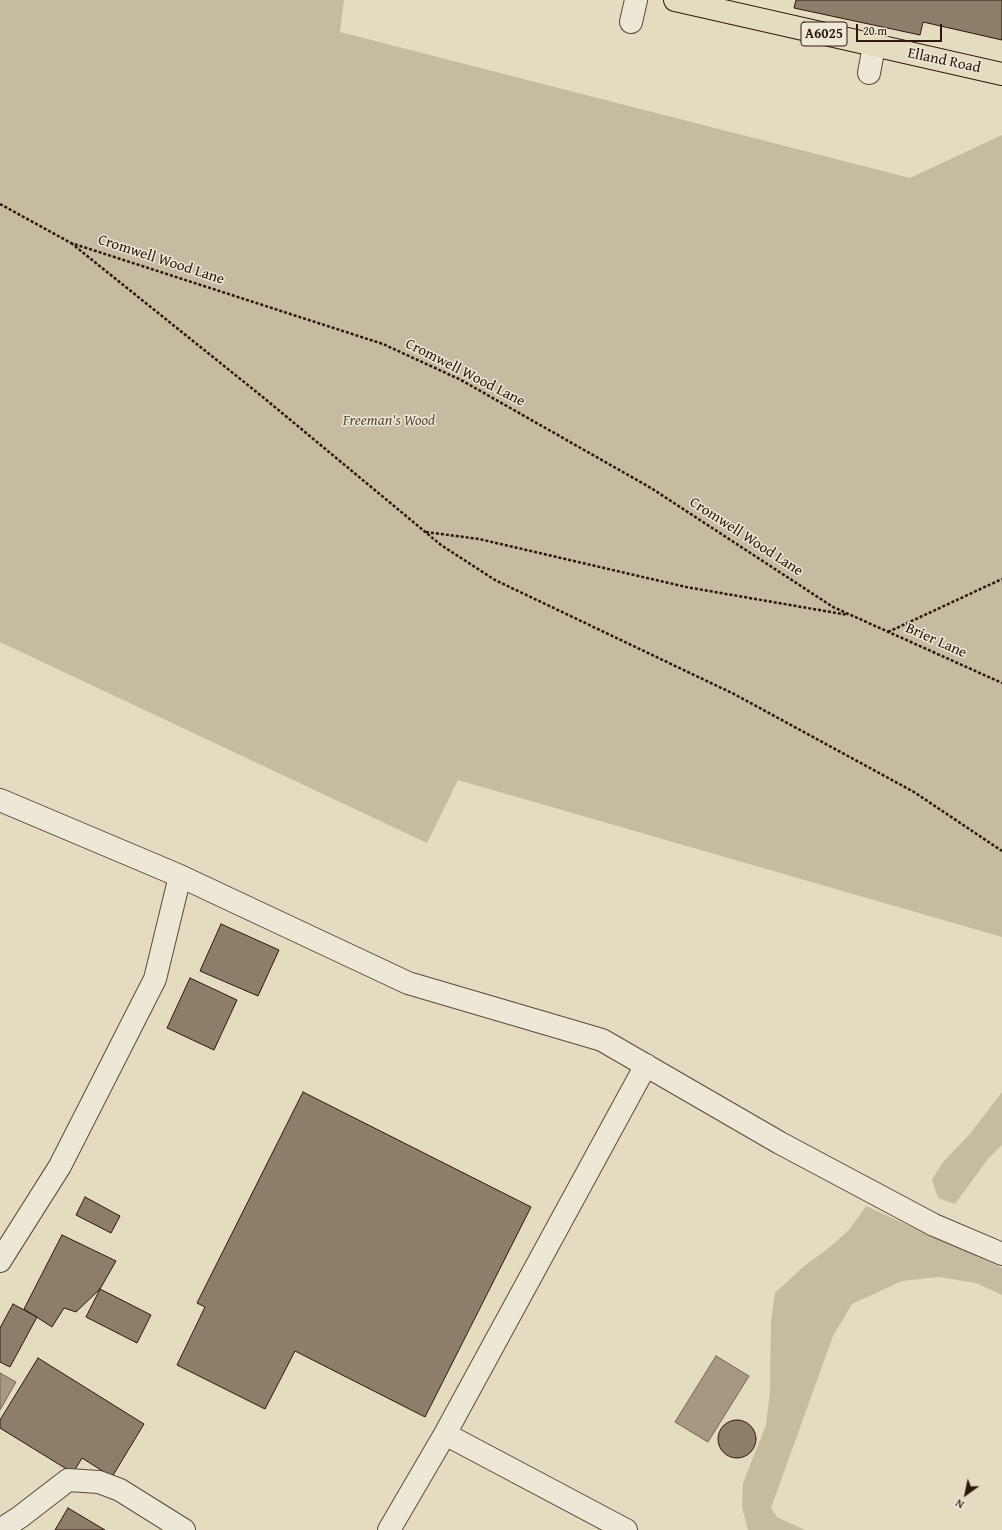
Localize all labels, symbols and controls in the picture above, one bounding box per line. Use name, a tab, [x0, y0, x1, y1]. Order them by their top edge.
scale bar	[858, 16, 944, 42]
road number: A6025	[801, 22, 847, 46]
text: 20 m	[863, 22, 887, 39]
street label: Elland Road	[906, 44, 982, 78]
street label: Cromwell Wood Lane	[96, 231, 226, 289]
street label: Cromwell Wood Lane	[402, 335, 528, 411]
park label: Freeman's Wood	[343, 412, 435, 430]
street label: Cromwell Wood Lane	[686, 494, 806, 580]
street label: Brier Lane	[903, 620, 969, 662]
north arrow	[946, 1474, 986, 1514]
text: N	[952, 1495, 967, 1513]

